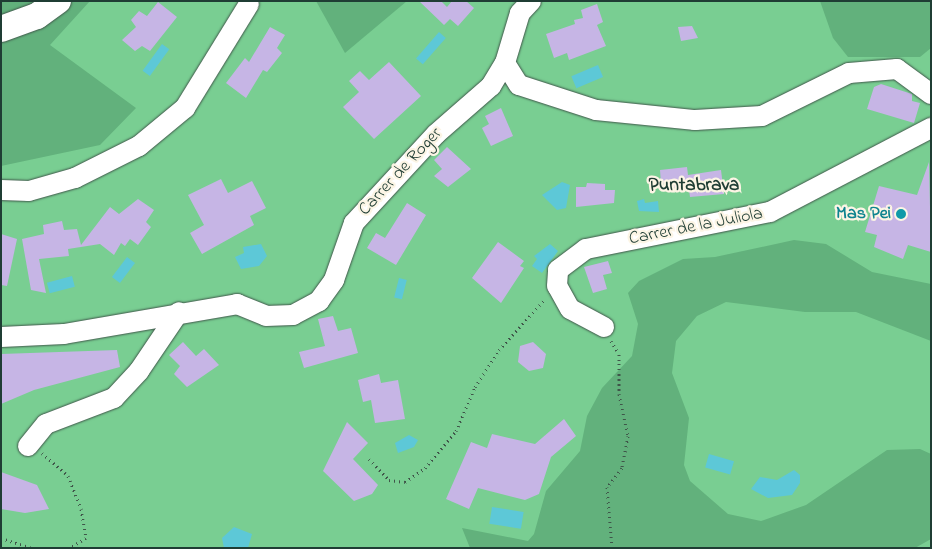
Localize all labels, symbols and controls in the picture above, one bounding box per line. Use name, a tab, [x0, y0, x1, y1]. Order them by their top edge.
street label: Carrer de Roger	[355, 123, 447, 221]
district label: Puntabrava	[649, 175, 739, 197]
street label: Carrer de la Juliola	[627, 203, 765, 251]
place label: Mas Pei	[836, 203, 891, 225]
marker: Mas Pei	[895, 208, 907, 220]

